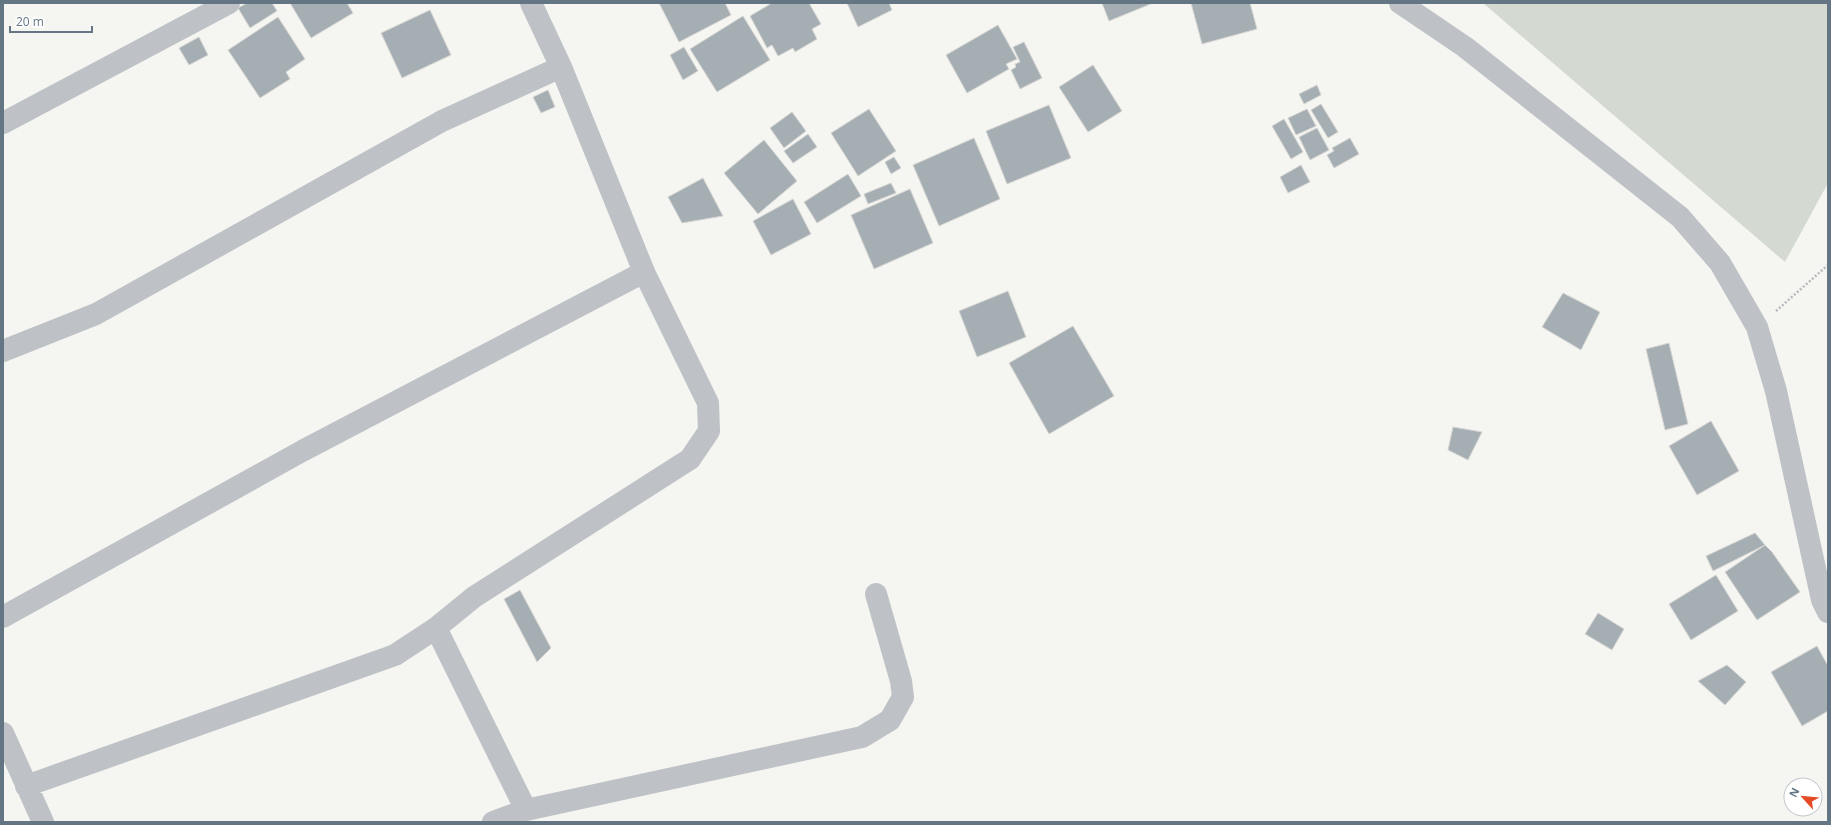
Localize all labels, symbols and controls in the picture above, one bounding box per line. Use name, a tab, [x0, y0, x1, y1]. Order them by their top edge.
scale bar	[10, 8, 92, 34]
text: 20 m	[16, 13, 44, 30]
north arrow	[1783, 777, 1823, 817]
text: N	[1785, 785, 1802, 800]

